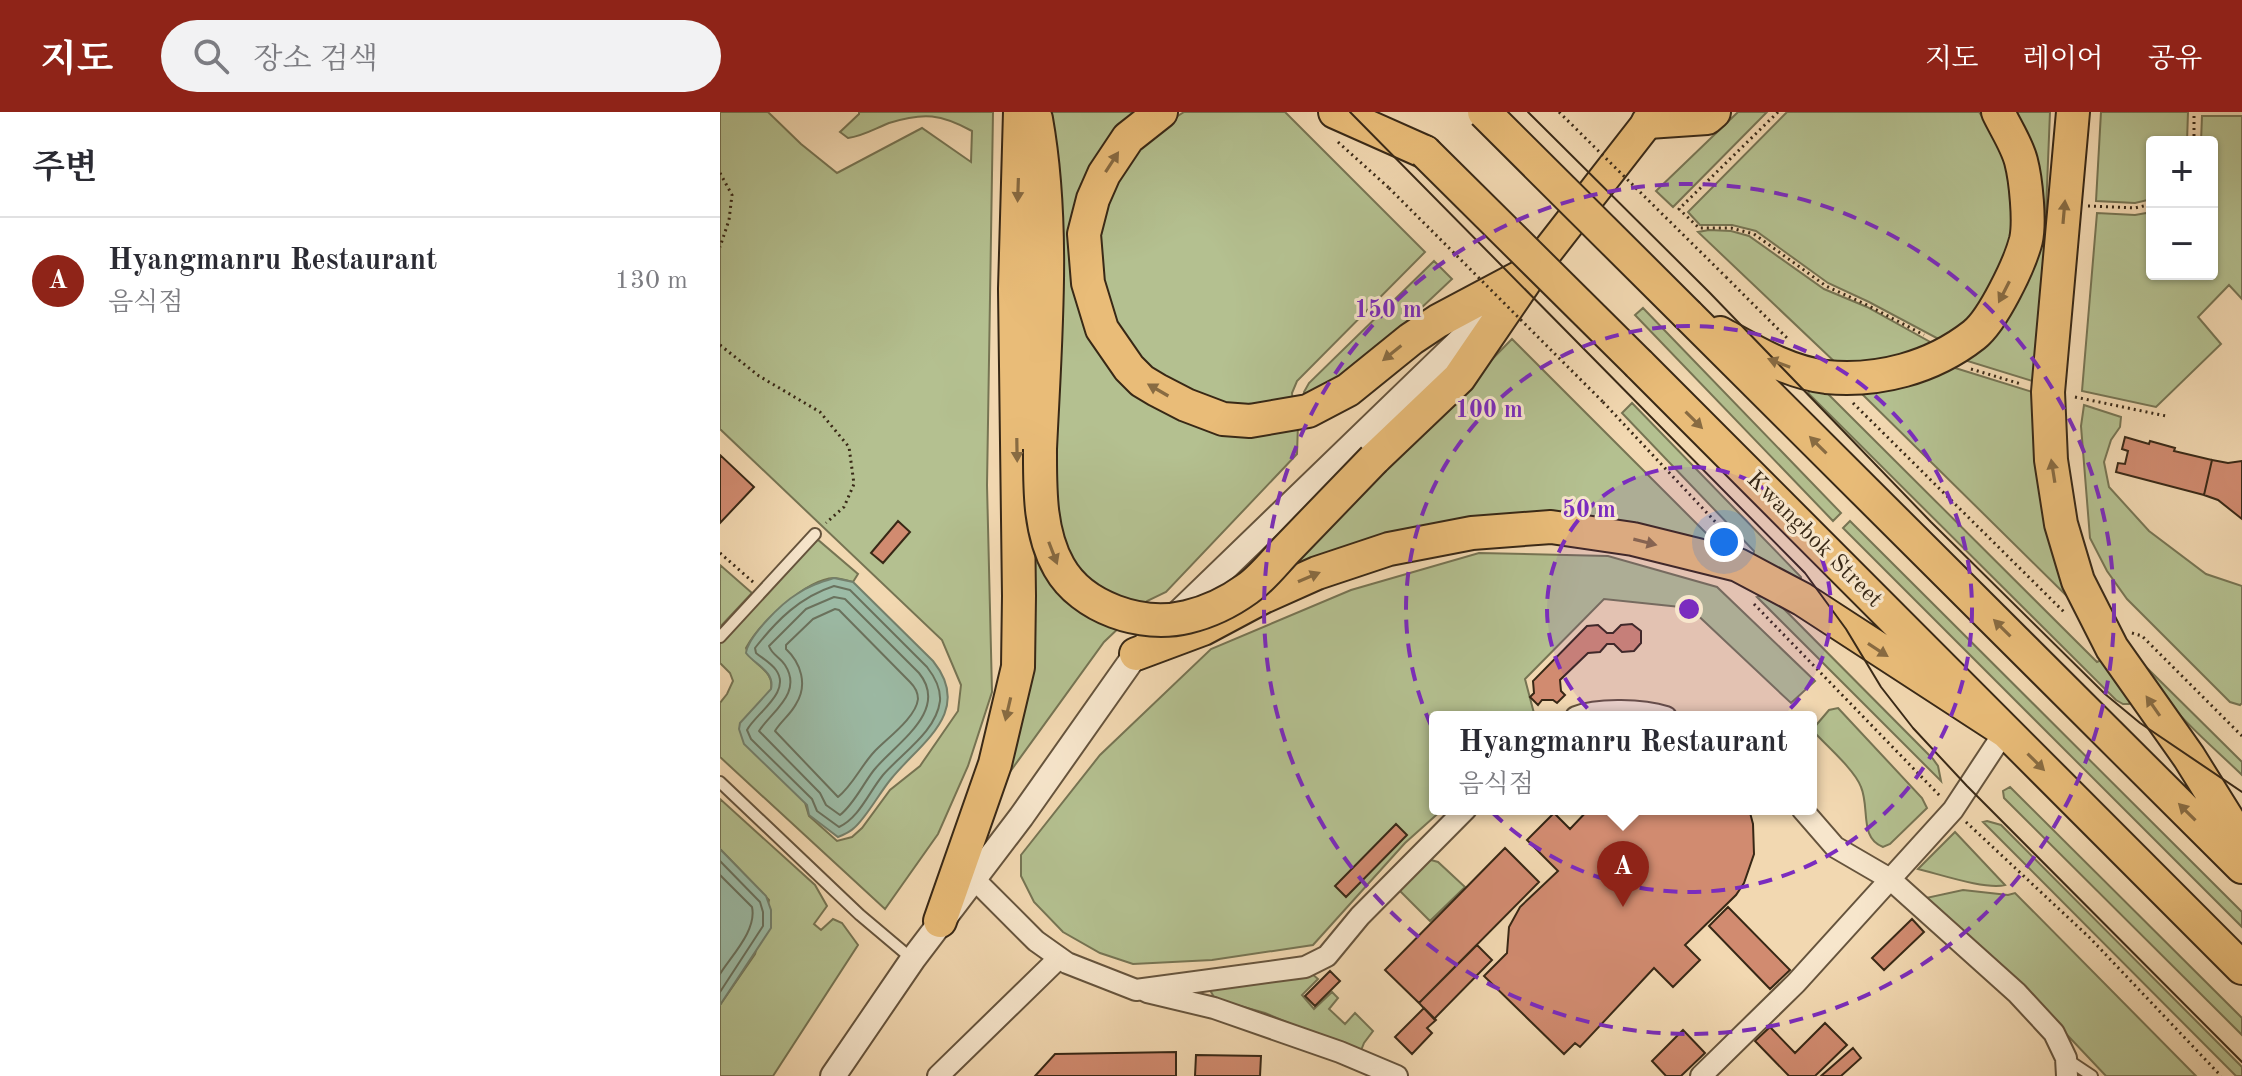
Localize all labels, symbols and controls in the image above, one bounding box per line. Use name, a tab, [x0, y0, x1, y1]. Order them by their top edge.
search box	[161, 20, 721, 92]
icon: search	[189, 34, 233, 78]
text: 지도	[40, 42, 113, 80]
text: 장소 검색	[253, 45, 378, 75]
text: 지도	[1925, 46, 1979, 74]
text: 레이어	[2023, 46, 2104, 74]
text: 공유	[2148, 46, 2202, 74]
map controls	[2146, 136, 2218, 280]
button: +	[2146, 136, 2218, 208]
one-way arrow	[1105, 151, 1120, 172]
text: 주변	[32, 152, 98, 186]
one-way arrow	[1011, 178, 1024, 203]
one-way arrow	[2058, 199, 2071, 224]
button: −	[2146, 208, 2218, 280]
text: Hyangmanru Restaurant	[108, 246, 437, 276]
text: A	[48, 268, 68, 294]
text: 130 m	[615, 268, 688, 294]
one-way arrow	[1997, 280, 2010, 303]
text: 음식점	[108, 290, 183, 316]
text: 150 m	[1354, 298, 1422, 323]
one-way arrow	[1382, 345, 1402, 361]
one-way arrow	[1767, 356, 1791, 369]
one-way arrow	[1147, 383, 1169, 397]
text: 100 m	[1455, 399, 1523, 423]
one-way arrow	[1684, 410, 1703, 429]
one-way arrow	[1809, 436, 1828, 455]
one-way arrow	[1011, 438, 1023, 463]
one-way arrow	[2046, 458, 2059, 483]
street label: Kwangbok Street	[1742, 468, 1886, 612]
text: 50 m	[1562, 498, 1616, 523]
your location	[1704, 522, 1744, 562]
one-way arrow	[1633, 537, 1658, 549]
one-way arrow	[1047, 541, 1060, 565]
one-way arrow	[1297, 570, 1321, 583]
centre of rings	[1675, 595, 1703, 623]
one-way arrow	[1993, 620, 2012, 638]
one-way arrow	[1868, 643, 1889, 658]
one-way arrow	[1001, 696, 1014, 721]
one-way arrow	[2146, 696, 2161, 717]
popup	[1429, 711, 1817, 815]
text: Hyangmanru Restaurant	[1458, 728, 1788, 758]
one-way arrow	[2026, 752, 2045, 771]
text: 음식점	[1458, 772, 1534, 798]
one-way arrow	[2178, 803, 2197, 822]
pin: A	[1597, 841, 1649, 907]

